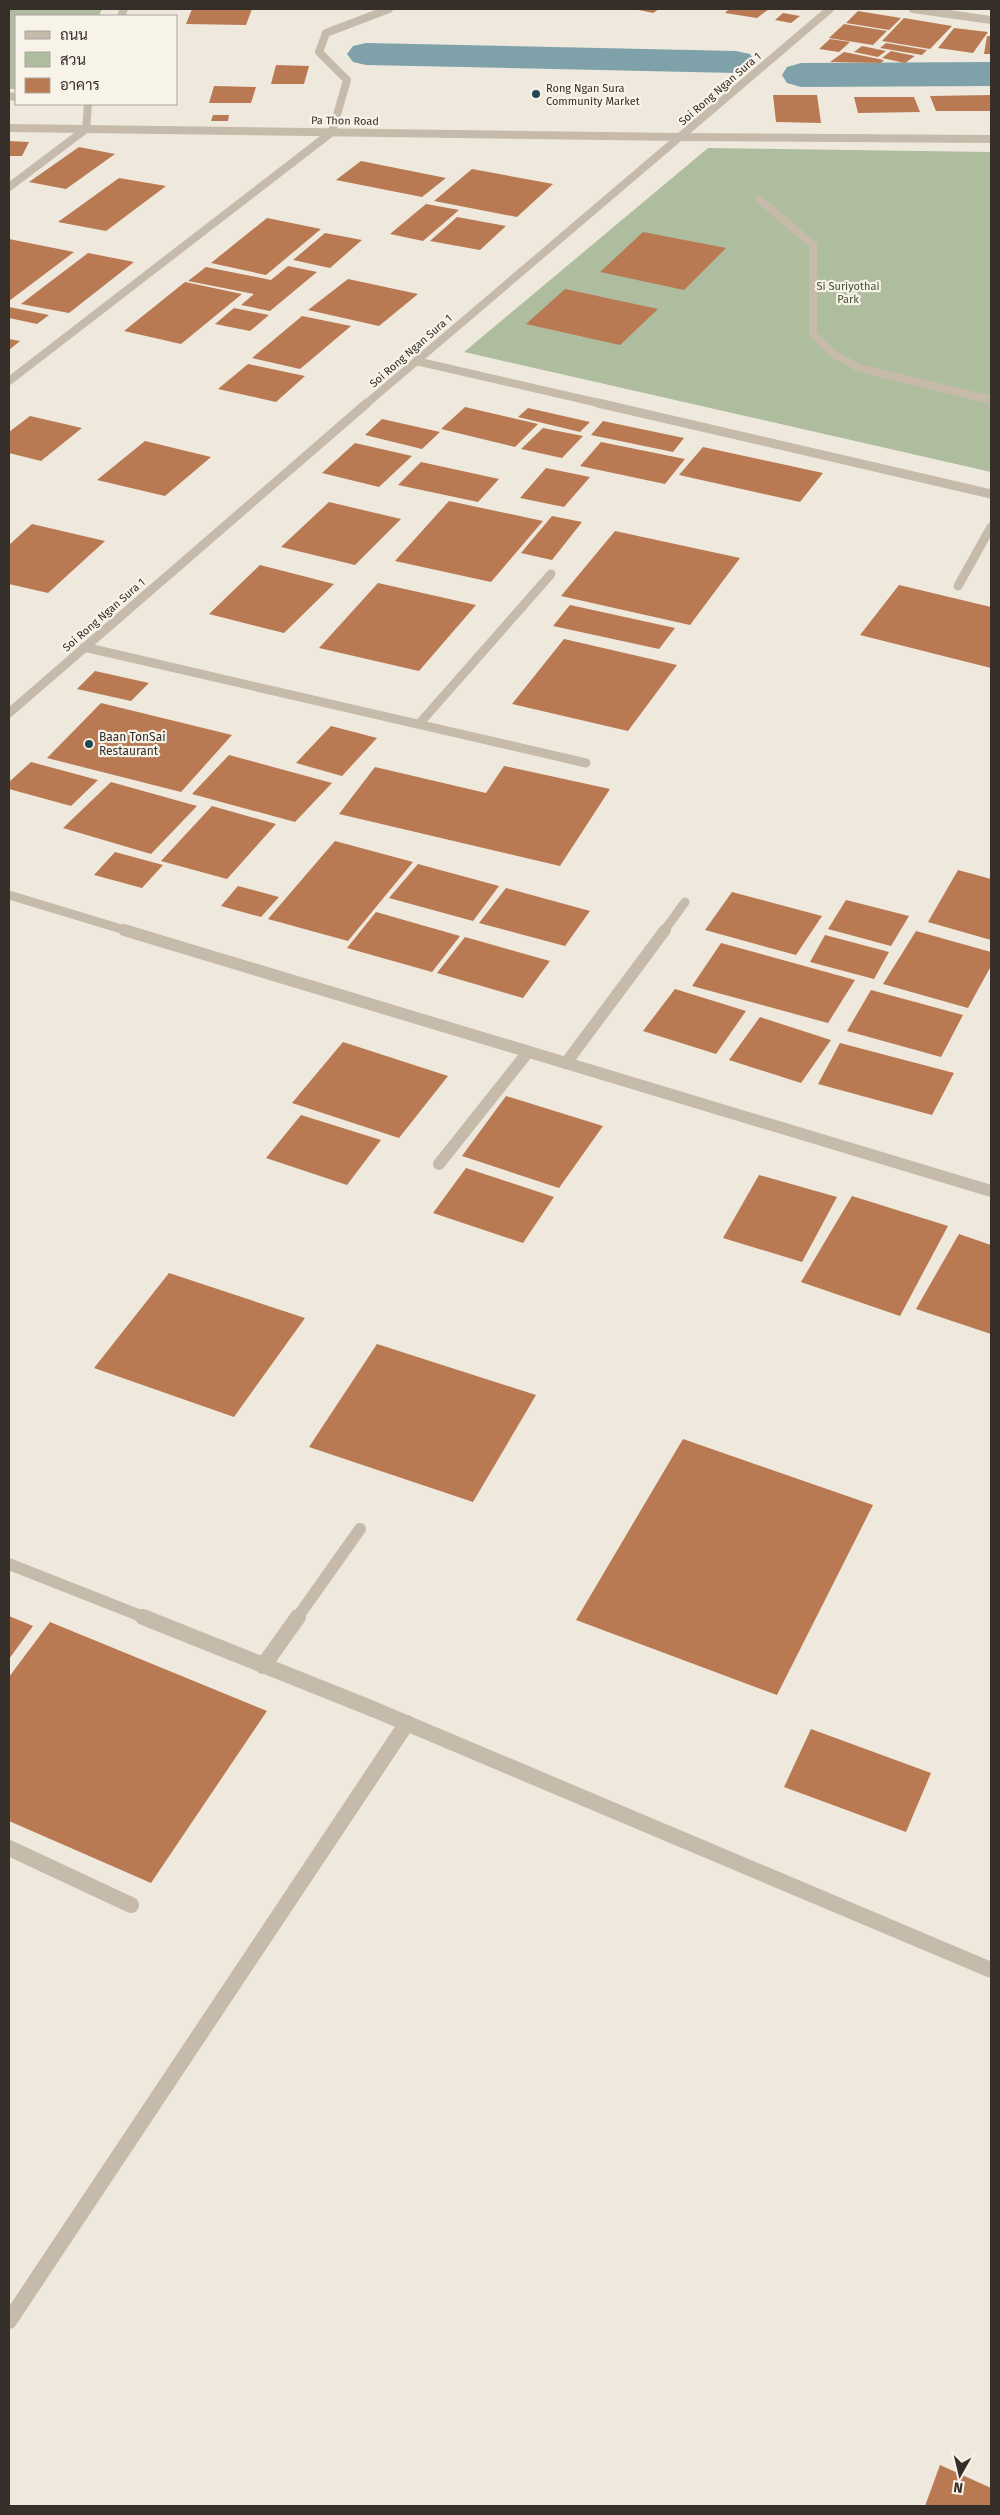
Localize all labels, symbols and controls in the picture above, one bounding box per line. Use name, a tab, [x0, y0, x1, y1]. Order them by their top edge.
legend	[15, 15, 178, 105]
text: ถนน	[60, 26, 88, 44]
street label: Soi Rong Ngan Sura 1	[676, 50, 764, 128]
text: สวน	[60, 51, 86, 69]
text: อาคาร	[60, 76, 100, 94]
place label: Rong Ngan Sura Community Market	[546, 82, 640, 108]
marker: Rong Ngan Sura Community Market	[530, 88, 542, 100]
street label: Pa Thon Road	[311, 114, 379, 128]
park label: Si Suriyothai Park	[816, 280, 880, 306]
street label: Soi Rong Ngan Sura 1	[367, 312, 455, 390]
street label: Soi Rong Ngan Sura 1	[60, 576, 148, 654]
place label: Baan TonSai Restaurant	[99, 730, 166, 758]
marker: Baan TonSai Restaurant	[83, 738, 95, 750]
north arrow	[935, 2450, 985, 2500]
text: N	[952, 2478, 964, 2496]

